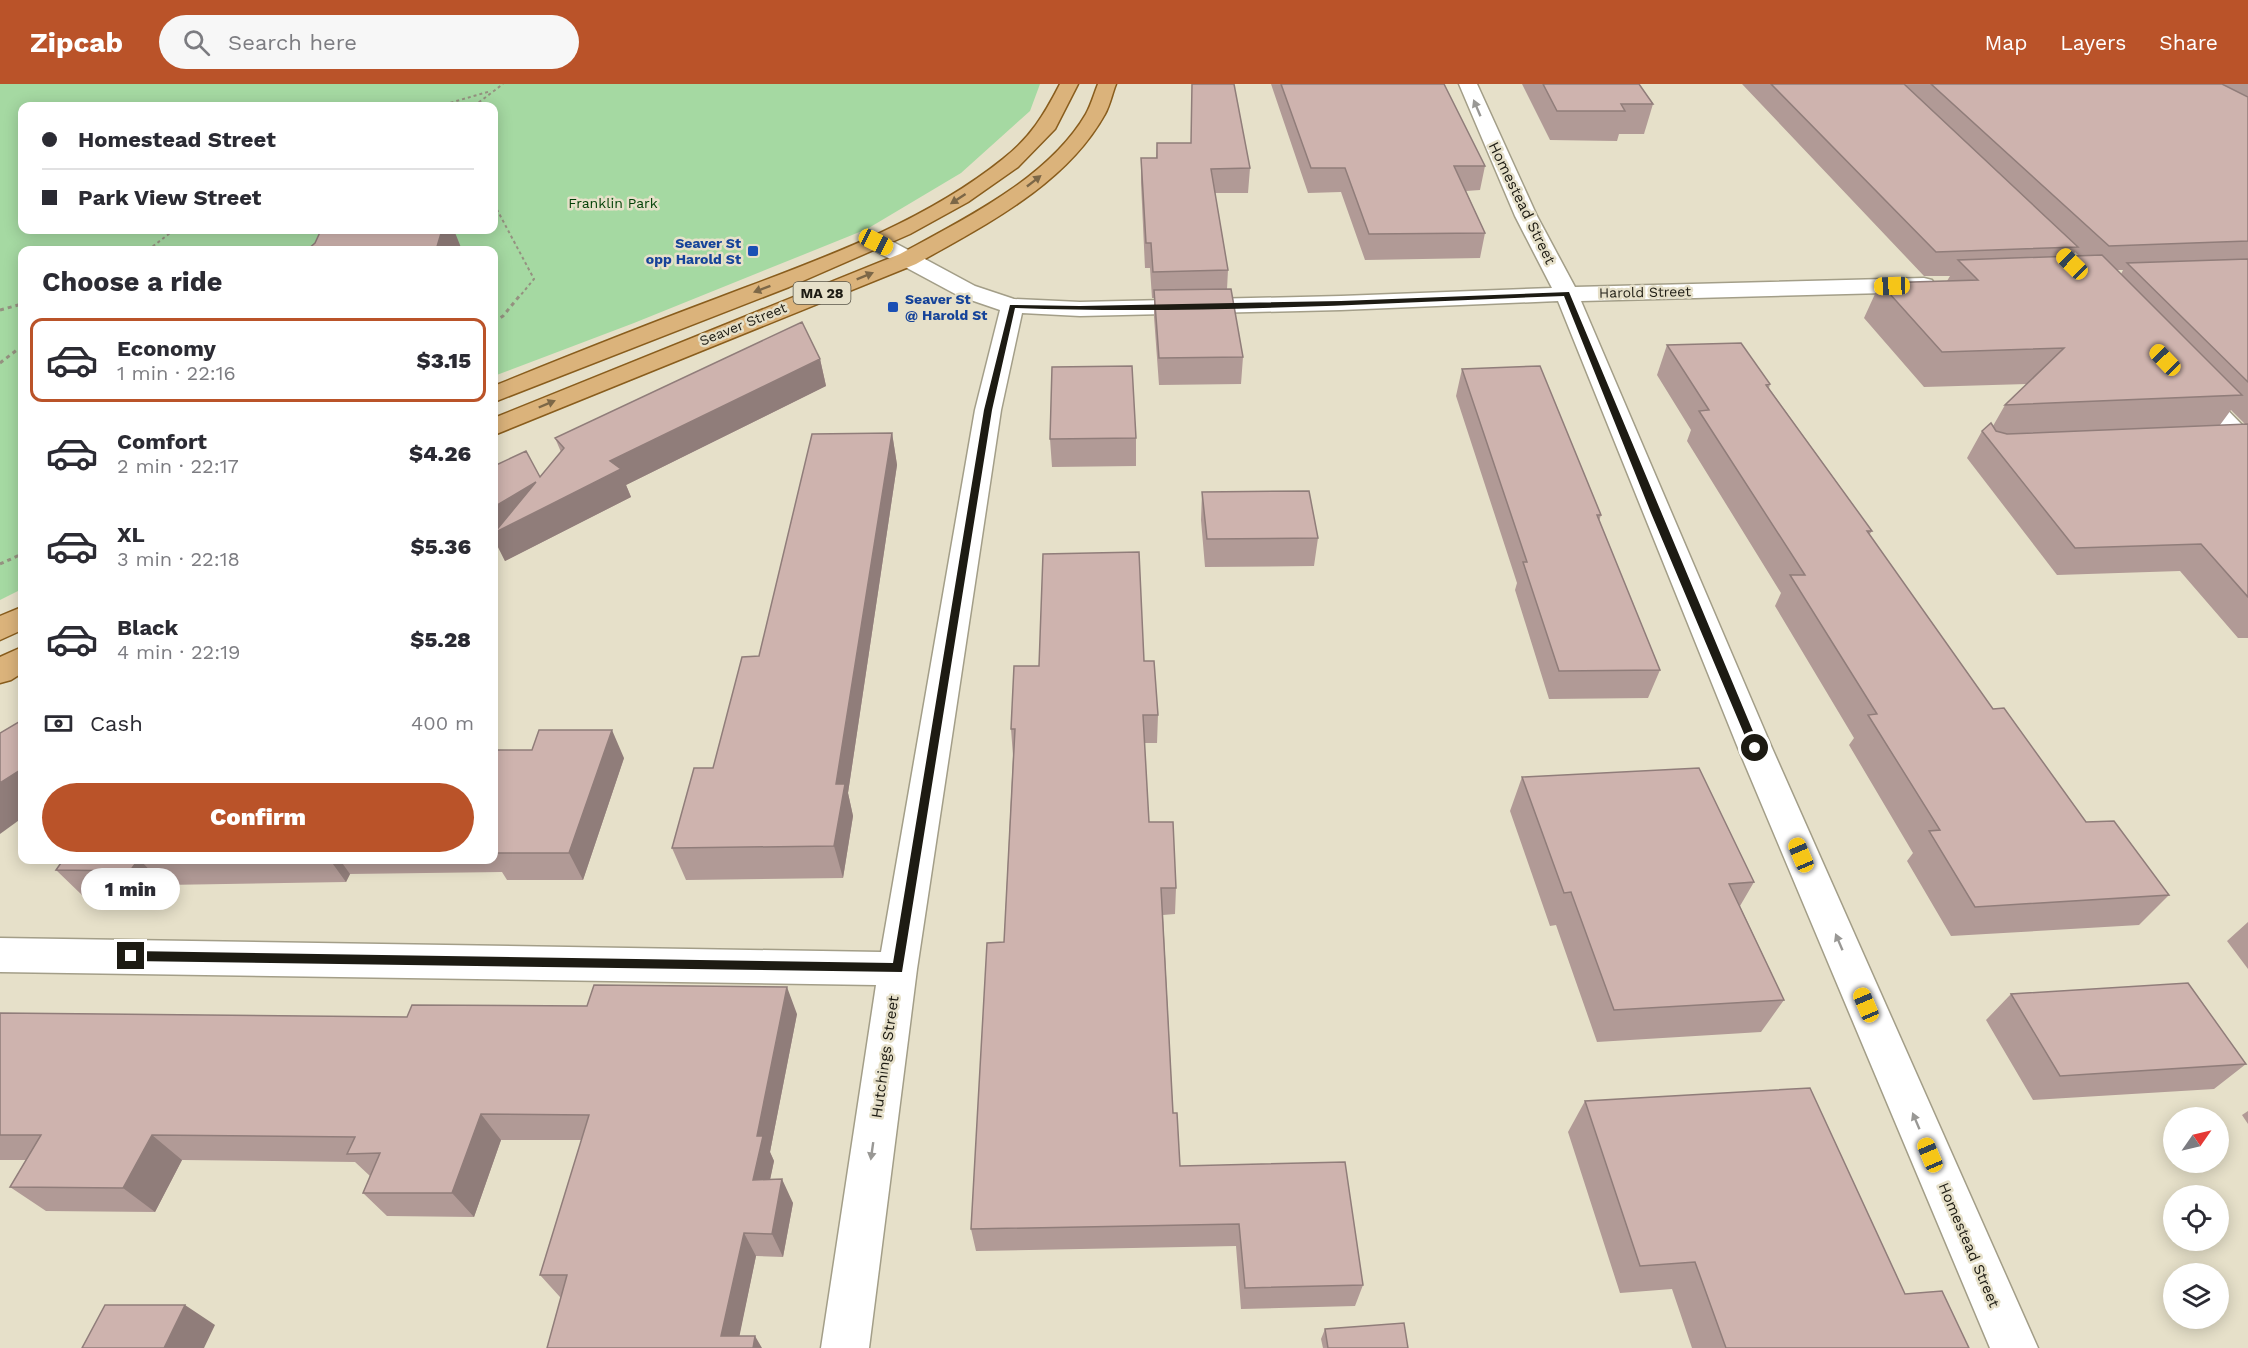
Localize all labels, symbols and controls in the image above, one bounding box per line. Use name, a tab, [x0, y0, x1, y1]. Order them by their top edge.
search box	[159, 15, 579, 69]
text: Zipcab	[30, 26, 123, 59]
icon: search	[180, 26, 213, 59]
text: Search here	[228, 30, 357, 55]
text: Map	[1984, 30, 2027, 55]
text: Layers	[2060, 30, 2126, 55]
text: Share	[2159, 30, 2218, 55]
one-way arrow	[1473, 99, 1482, 116]
text: Homestead Street	[78, 127, 276, 152]
street label: Homestead Street	[1485, 139, 1560, 268]
one-way arrow	[1026, 174, 1042, 187]
text: Park View Street	[78, 185, 261, 210]
one-way arrow	[951, 193, 967, 205]
park label: Franklin Park	[568, 195, 658, 211]
car	[856, 226, 896, 258]
place label: Seaver St opp Harold St	[646, 235, 741, 267]
marker: Seaver St opp Harold St	[746, 244, 760, 258]
car	[2053, 245, 2091, 283]
text: Choose a ride	[42, 266, 222, 298]
one-way arrow	[856, 271, 874, 281]
car	[1874, 276, 1910, 296]
road number: MA 28	[794, 282, 850, 304]
street label: Harold Street	[1599, 283, 1691, 301]
one-way arrow	[753, 284, 771, 294]
place label: Seaver St @ Harold St	[905, 291, 987, 323]
street label: Seaver Street	[697, 299, 789, 349]
marker: Seaver St @ Harold St	[886, 300, 900, 314]
icon: car	[45, 333, 99, 387]
text: Economy	[117, 336, 216, 361]
car	[2146, 341, 2184, 379]
text: $3.15	[417, 348, 471, 373]
text: 1 min · 22:16	[117, 361, 236, 385]
one-way arrow	[538, 398, 556, 408]
icon: car	[45, 426, 99, 480]
text: Comfort	[117, 429, 207, 454]
text: $4.26	[409, 441, 471, 466]
text: 2 min · 22:17	[117, 454, 239, 478]
icon: car	[45, 519, 99, 573]
text: XL	[117, 522, 145, 547]
text: $5.36	[411, 534, 471, 559]
text: 3 min · 22:18	[117, 547, 240, 571]
icon: car	[45, 612, 99, 666]
text: Black	[117, 615, 178, 640]
text: $5.28	[410, 627, 471, 652]
text: 4 min · 22:19	[117, 640, 240, 664]
icon: cash	[42, 707, 75, 740]
text: Cash	[90, 711, 143, 736]
text: 400 m	[411, 711, 474, 735]
route start	[1741, 734, 1768, 761]
button: Confirm	[42, 783, 474, 852]
car	[1786, 835, 1816, 875]
callout: 1 min	[82, 869, 180, 911]
text: 1 min	[105, 877, 156, 901]
one-way arrow	[1834, 933, 1843, 950]
route end	[117, 942, 144, 969]
car	[1851, 985, 1881, 1025]
street label: Hutchings Street	[867, 994, 903, 1119]
north arrow	[2163, 1107, 2229, 1173]
map controls	[2163, 1107, 2229, 1329]
one-way arrow	[1911, 1111, 1921, 1129]
car	[1915, 1135, 1945, 1175]
one-way arrow	[868, 1141, 877, 1160]
street label: Homestead Street	[1935, 1180, 2004, 1311]
button: locate	[2163, 1185, 2229, 1251]
button: layers	[2163, 1263, 2229, 1329]

